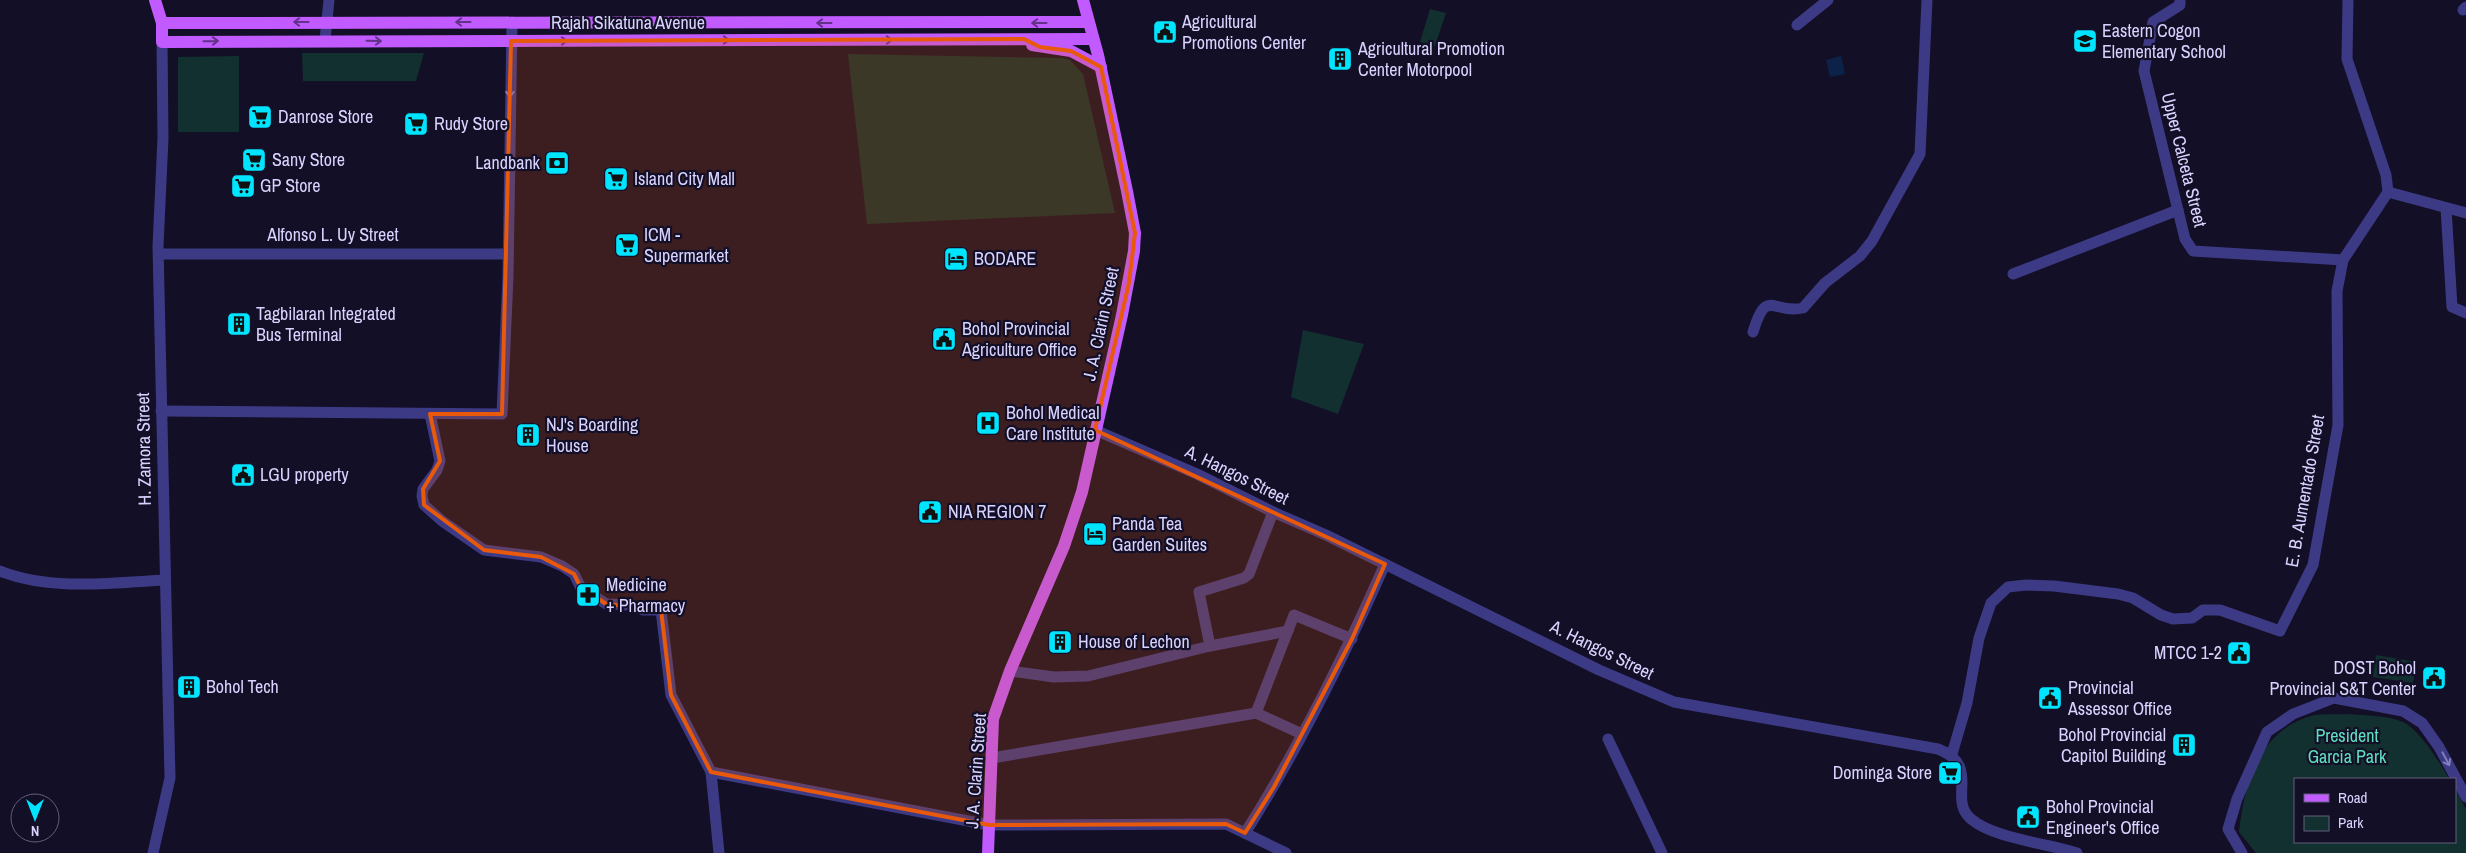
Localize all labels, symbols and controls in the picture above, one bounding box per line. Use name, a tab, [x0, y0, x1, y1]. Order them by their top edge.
place label: Agricultural Promotions Center	[1181, 9, 1306, 55]
street label: Rajah Sikatuna Avenue	[551, 10, 705, 35]
one-way arrow	[293, 17, 309, 27]
one-way arrow	[455, 17, 472, 27]
one-way arrow	[817, 18, 833, 28]
one-way arrow	[1032, 18, 1048, 28]
place label: Eastern Cogon Elementary School	[2102, 18, 2226, 64]
public building icon: Agricultural Promotions Center	[1152, 19, 1178, 45]
school or university icon: Eastern Cogon Elementary School	[2072, 28, 2098, 54]
one-way arrow	[714, 35, 730, 45]
one-way arrow	[876, 35, 893, 45]
one-way arrow	[365, 36, 381, 46]
one-way arrow	[552, 36, 568, 46]
place label: Agricultural Promotion Center Motorpool	[1357, 36, 1505, 82]
one-way arrow	[203, 37, 219, 46]
building icon: Agricultural Promotion Center Motorpool	[1327, 46, 1353, 72]
one-way arrow	[505, 82, 515, 98]
street label: Upper Calceta Street	[2156, 90, 2213, 230]
supermarket icon: Danrose Store	[247, 104, 273, 130]
place label: Danrose Store	[278, 104, 373, 129]
supermarket icon: Rudy Store	[403, 111, 429, 137]
place label: Rudy Store	[434, 111, 508, 136]
supermarket icon: Sany Store	[241, 147, 267, 173]
place label: Sany Store	[272, 147, 345, 172]
place label: Landbank	[475, 150, 541, 175]
bank icon: Landbank	[544, 150, 570, 176]
supermarket icon: Island City Mall	[603, 166, 629, 192]
place label: Island City Mall	[634, 166, 735, 191]
supermarket icon: GP Store	[230, 173, 256, 199]
place label: GP Store	[260, 173, 320, 198]
street label: Alfonso L. Uy Street	[266, 222, 399, 247]
place label: ICM - Supermarket	[644, 222, 729, 268]
supermarket icon: ICM - Supermarket	[614, 232, 640, 258]
hotel icon: BODARE	[943, 246, 969, 272]
place label: BODARE	[974, 246, 1036, 271]
street label: J. A. Clarin Street	[1076, 265, 1125, 383]
place label: Tagbilaran Integrated Bus Terminal	[256, 301, 396, 347]
building icon: Tagbilaran Integrated Bus Terminal	[226, 311, 252, 337]
place label: Bohol Provincial Agriculture Office	[961, 316, 1077, 362]
public building icon: Bohol Provincial Agriculture Office	[931, 326, 957, 352]
street label: H. Zamora Street	[130, 392, 157, 506]
place label: Bohol Medical Care Institute	[1006, 400, 1100, 446]
hospital icon: Bohol Medical Care Institute	[975, 410, 1001, 436]
place label: NJ's Boarding House	[546, 412, 639, 458]
street label: E. B. Aumentado Street	[2279, 413, 2330, 569]
building icon: NJ's Boarding House	[515, 422, 541, 448]
street label: A. Hangos Street	[1180, 438, 1293, 510]
public building icon: LGU property	[230, 462, 256, 488]
place label: LGU property	[260, 462, 349, 487]
public building icon: NIA REGION 7	[917, 499, 943, 525]
place label: NIA REGION 7	[948, 499, 1046, 524]
place label: Panda Tea Garden Suites	[1112, 511, 1207, 557]
hotel icon: Panda Tea Garden Suites	[1082, 521, 1108, 547]
place label: Medicine + Pharmacy	[606, 572, 686, 618]
pharmacy icon: Medicine + Pharmacy	[575, 582, 601, 608]
street label: A. Hangos Street	[1545, 613, 1658, 685]
building icon: House of Lechon	[1047, 629, 1073, 655]
place label: House of Lechon	[1078, 629, 1190, 654]
place label: MTCC 1-2	[2154, 640, 2222, 665]
public building icon: MTCC 1-2	[2226, 640, 2252, 666]
place label: DOST Bohol Provincial S&T Center	[2269, 655, 2416, 701]
public building icon: DOST Bohol Provincial S&T Center	[2421, 665, 2447, 691]
building icon: Bohol Tech	[176, 674, 202, 700]
place label: Bohol Tech	[206, 674, 279, 699]
place label: Provincial Assessor Office	[2067, 675, 2172, 721]
public building icon: Provincial Assessor Office	[2037, 685, 2063, 711]
street label: J. A. Clarin Street	[959, 712, 992, 830]
place label: Bohol Provincial Capitol Building	[2059, 722, 2167, 768]
park label: President Garcia Park	[2308, 723, 2387, 769]
building icon: Bohol Provincial Capitol Building	[2171, 732, 2197, 758]
one-way arrow	[2441, 752, 2451, 766]
place label: Dominga Store	[1833, 760, 1932, 785]
supermarket icon: Dominga Store	[1937, 760, 1963, 786]
legend	[2294, 778, 2456, 843]
text: Road	[2338, 787, 2367, 808]
north arrow	[10, 793, 60, 843]
place label: Bohol Provincial Engineer's Office	[2046, 794, 2159, 840]
public building icon: Bohol Provincial Engineer's Office	[2015, 804, 2041, 830]
text: Park	[2338, 812, 2364, 833]
text: N	[31, 822, 39, 840]

